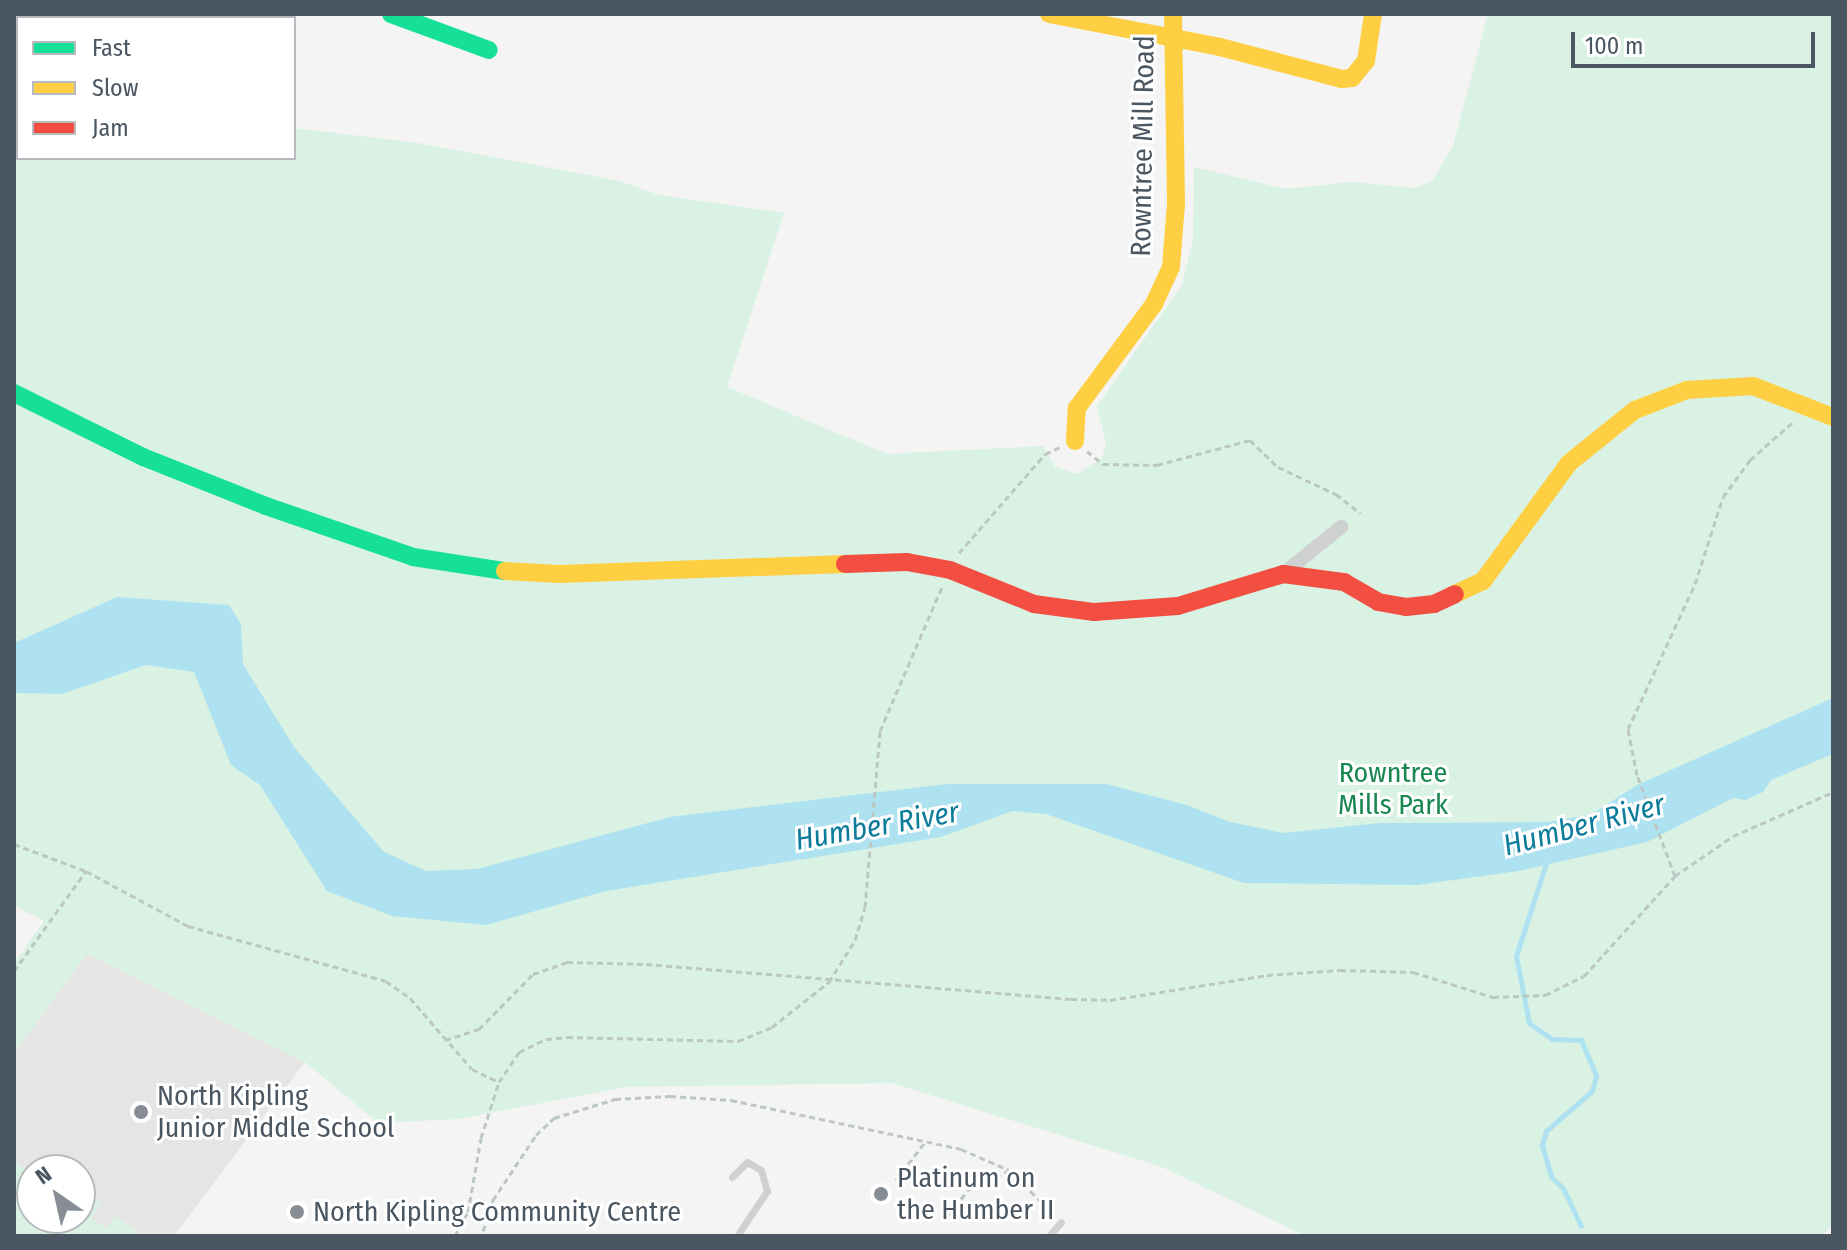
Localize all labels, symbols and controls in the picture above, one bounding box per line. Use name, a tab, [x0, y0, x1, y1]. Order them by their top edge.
legend	[16, 16, 296, 160]
scale bar	[1575, 16, 1819, 66]
text: 100 m	[1585, 32, 1643, 60]
text: Fast	[92, 34, 131, 62]
street label: Rowntree Mill Road	[1124, 35, 1162, 257]
text: Slow	[92, 74, 138, 102]
text: Jam	[92, 114, 129, 142]
park label: Rowntree Mills Park	[1338, 756, 1448, 822]
water label: Humber River	[1499, 786, 1669, 864]
water label: Humber River	[792, 794, 962, 858]
place label: North Kipling Junior Middle School	[157, 1079, 394, 1145]
marker: North Kipling Junior Middle School	[132, 1103, 150, 1121]
north arrow	[16, 1154, 96, 1234]
text: N	[30, 1160, 56, 1190]
place label: Platinum on the Humber II	[897, 1161, 1054, 1227]
marker: Platinum on the Humber II	[872, 1185, 890, 1203]
place label: North Kipling Community Centre	[313, 1195, 681, 1229]
marker: North Kipling Community Centre	[288, 1203, 306, 1221]

